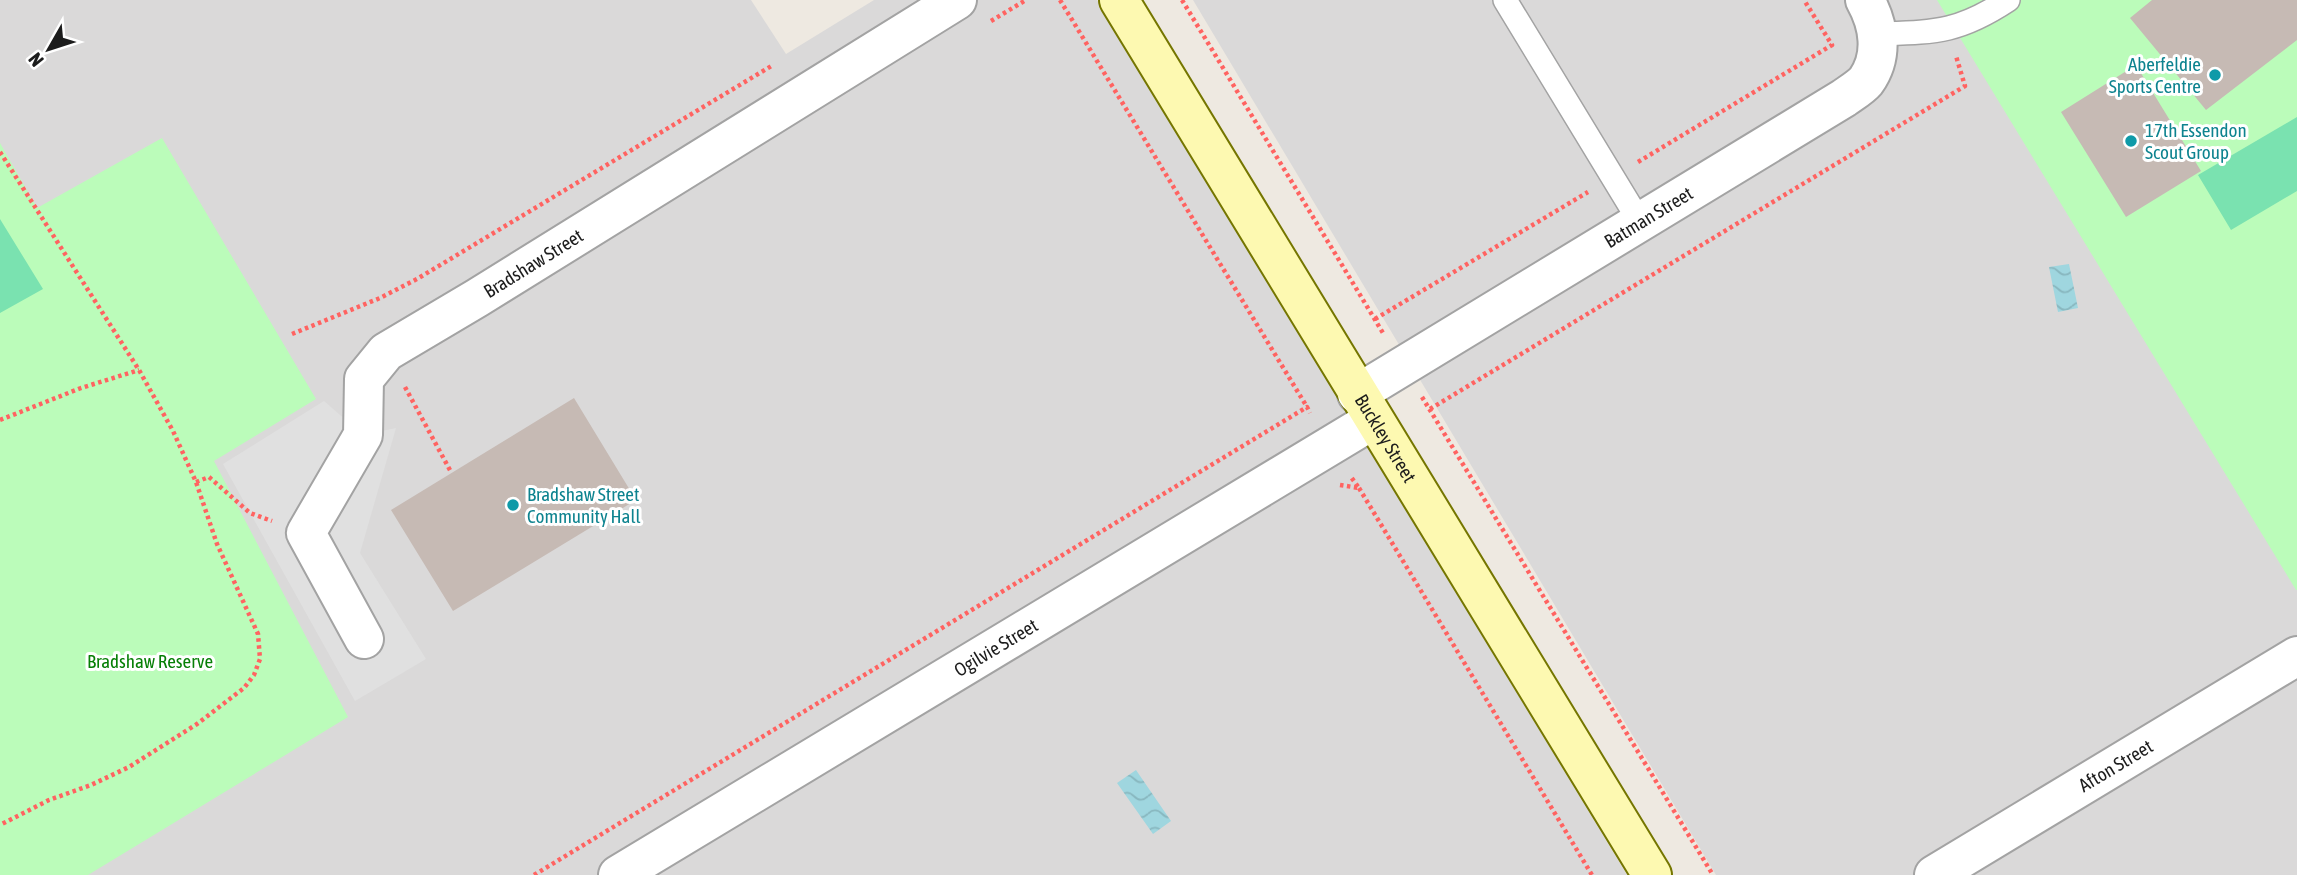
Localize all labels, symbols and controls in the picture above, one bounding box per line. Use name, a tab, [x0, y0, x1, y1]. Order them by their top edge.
north arrow	[14, 14, 84, 84]
text: N	[24, 48, 48, 71]
place label: Aberfeldie Sports Centre	[2109, 53, 2201, 97]
marker: Aberfeldie Sports Centre	[2207, 67, 2223, 83]
place label: 17th Essendon Scout Group	[2145, 119, 2247, 163]
marker: 17th Essendon Scout Group	[2123, 133, 2139, 149]
street label: Batman Street	[1600, 182, 1697, 252]
street label: Bradshaw Street	[480, 224, 587, 302]
street label: Buckley Street	[1351, 390, 1421, 486]
place label: Bradshaw Street Community Hall	[527, 483, 640, 527]
marker: Bradshaw Street Community Hall	[505, 497, 521, 513]
street label: Ogilvie Street	[950, 614, 1042, 681]
park label: Bradshaw Reserve	[87, 650, 213, 672]
street label: Afton Street	[2075, 735, 2156, 796]

